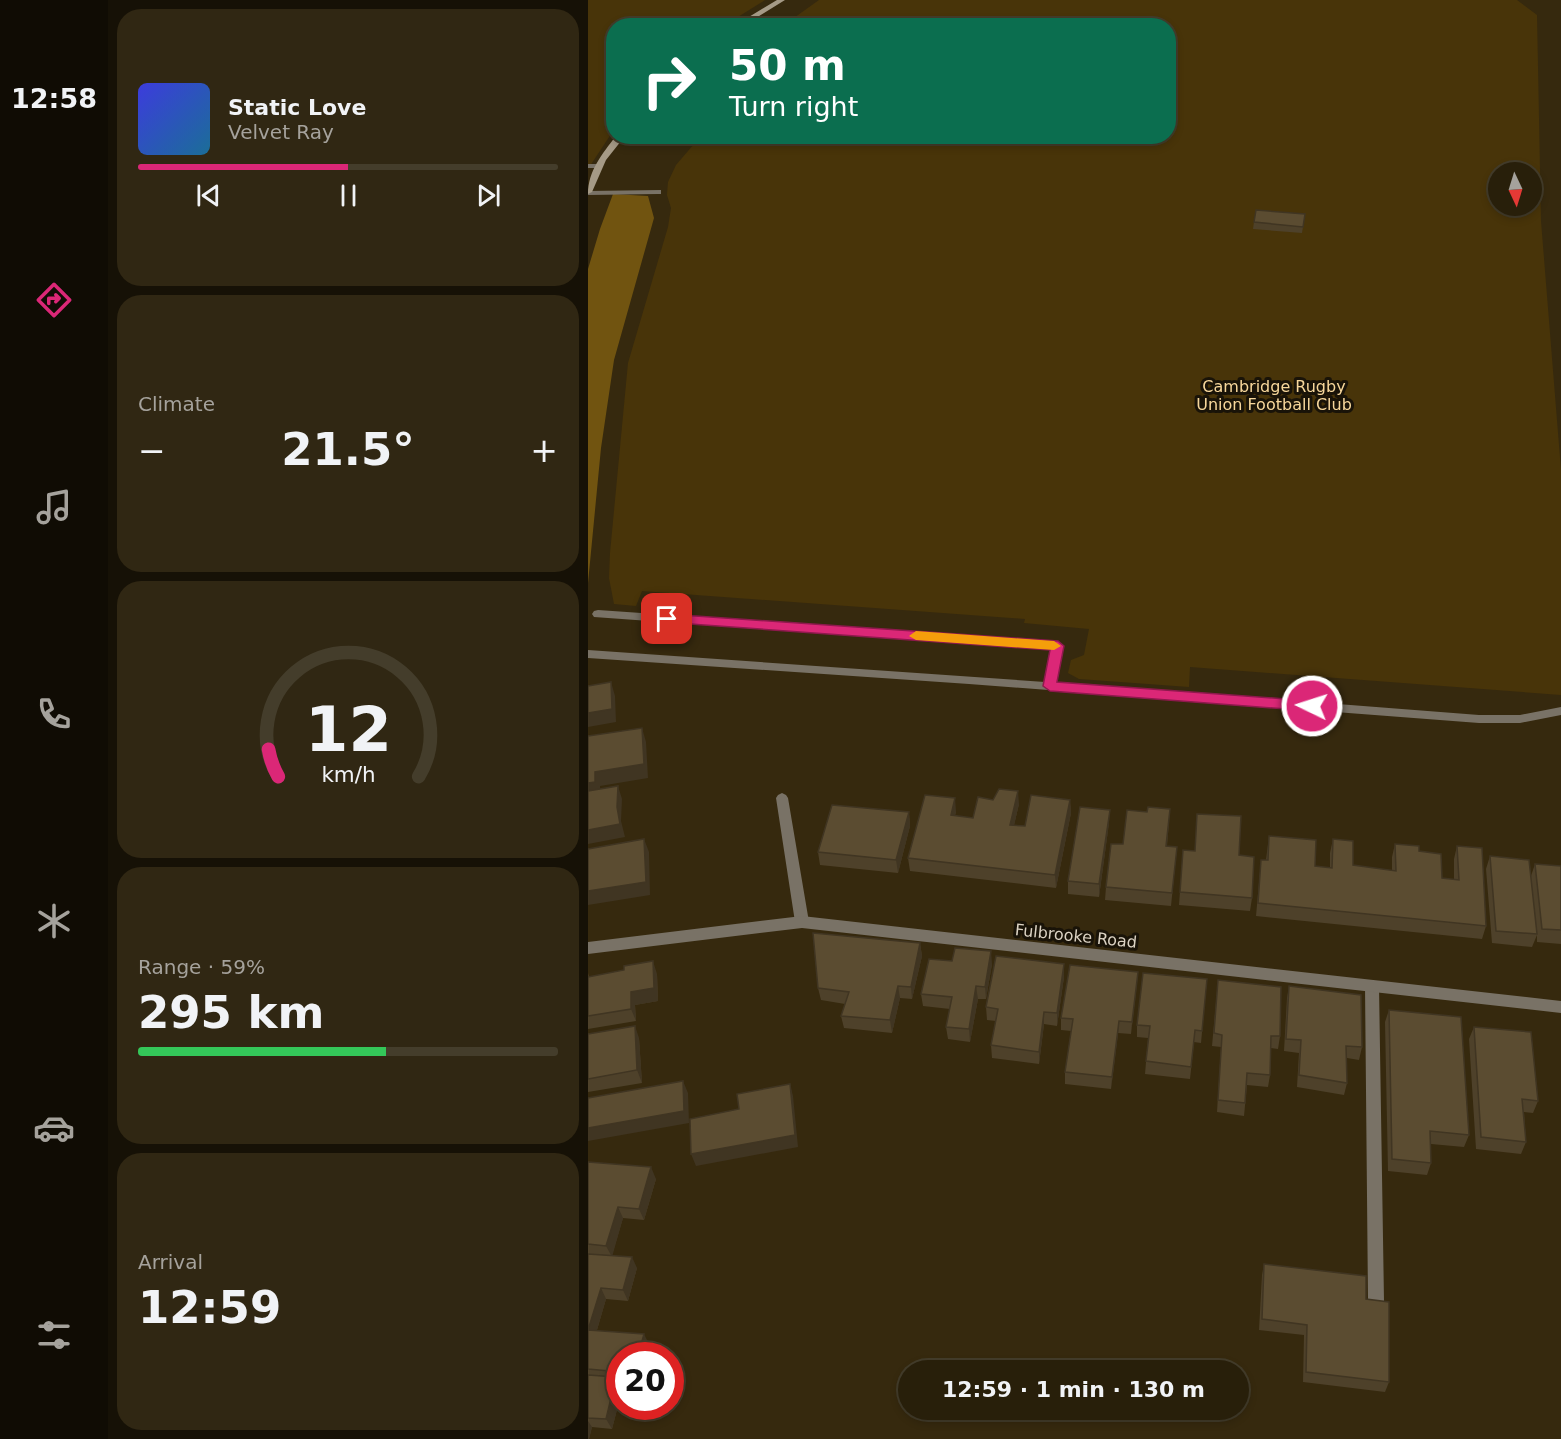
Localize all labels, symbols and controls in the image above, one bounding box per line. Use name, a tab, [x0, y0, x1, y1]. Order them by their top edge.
text: 50 m	[729, 41, 846, 90]
icon: right	[630, 42, 708, 120]
text: 12:58	[11, 83, 97, 114]
text: Turn right	[729, 91, 858, 122]
text: Static Love	[228, 95, 366, 120]
text: Velvet Ray	[228, 120, 334, 144]
north arrow	[1488, 162, 1542, 216]
map controls	[1488, 162, 1542, 216]
icon: previous	[192, 179, 225, 212]
icon: pause	[332, 179, 365, 212]
icon: next	[472, 179, 505, 212]
icon: directions	[33, 279, 75, 321]
park label: Cambridge Rugby Union Football Club	[1196, 377, 1352, 414]
text: Climate	[138, 392, 215, 416]
text: 21.5°	[281, 423, 415, 476]
text: −	[138, 431, 166, 470]
text: +	[530, 431, 558, 470]
icon: music	[33, 486, 75, 528]
pin	[641, 593, 692, 644]
icon: arrive	[650, 602, 683, 635]
position arrow	[1280, 674, 1344, 738]
icon: phone	[33, 693, 75, 735]
text: 12	[305, 693, 391, 766]
text: km/h	[321, 762, 375, 787]
icon: climate	[33, 900, 75, 942]
street label: Fulbrooke Road	[1014, 920, 1138, 952]
text: Range · 59%	[138, 955, 265, 979]
text: 295 km	[138, 986, 324, 1039]
icon: car	[33, 1107, 75, 1149]
text: Arrival	[138, 1250, 203, 1274]
text: 12:59	[138, 1281, 281, 1334]
icon: filters	[33, 1314, 75, 1356]
speed limit sign: 20	[606, 1342, 684, 1420]
text: 12:59 · 1 min · 130 m	[942, 1377, 1205, 1402]

